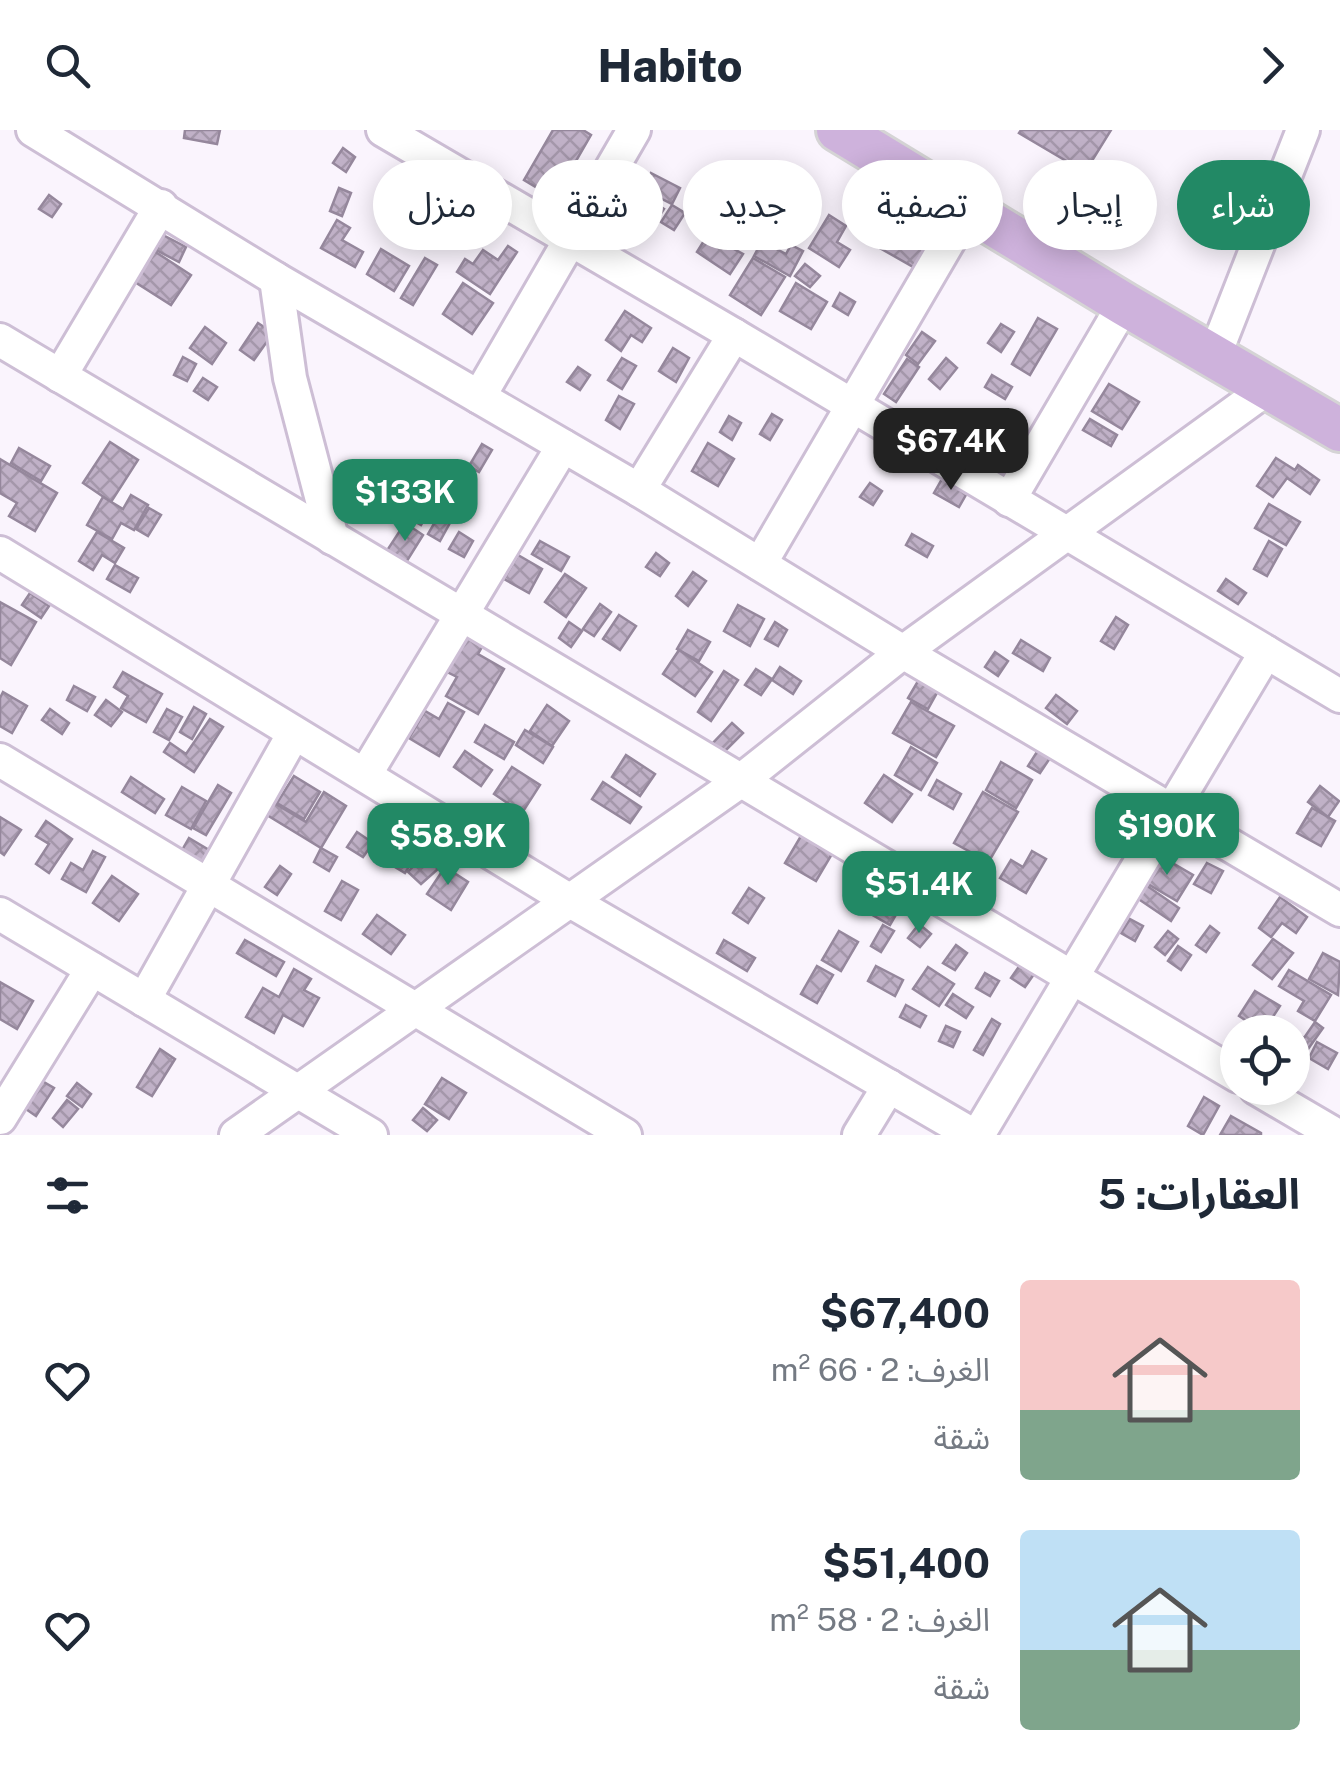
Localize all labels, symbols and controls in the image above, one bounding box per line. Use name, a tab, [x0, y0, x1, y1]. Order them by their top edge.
icon: search	[40, 38, 95, 93]
icon: forward	[1245, 38, 1300, 93]
text: Habito	[597, 39, 743, 92]
chip: منزل	[373, 160, 512, 250]
chip: شقة	[532, 160, 663, 250]
chip: جديد	[683, 160, 822, 250]
chip: تصفية	[842, 160, 1003, 250]
chip: إيجار	[1023, 160, 1157, 250]
chip: شراء	[1177, 160, 1310, 250]
pin: $67.4K	[870, 408, 1032, 493]
text: $67.4K	[895, 422, 1007, 459]
pin: $133K	[335, 459, 475, 544]
text: $133K	[355, 473, 455, 510]
pin: $190K	[1097, 793, 1237, 878]
pin: $58.9K	[367, 803, 529, 888]
text: $190K	[1117, 807, 1217, 844]
text: $58.9K	[389, 817, 507, 854]
pin: $51.4K	[838, 851, 1000, 936]
text: $51.4K	[864, 865, 974, 902]
map controls	[1220, 1015, 1310, 1105]
button: locate	[1220, 1015, 1310, 1105]
icon: filters	[40, 1168, 95, 1223]
text: العقارات: 5	[1098, 1169, 1300, 1218]
text: $67,400	[820, 1288, 990, 1337]
icon: home	[1100, 1320, 1220, 1440]
text: الغرف: 2 · 66 m²	[771, 1351, 990, 1388]
icon: heart	[40, 1353, 95, 1408]
text: شقة	[934, 1419, 990, 1456]
text: $51,400	[822, 1538, 990, 1587]
icon: home	[1100, 1570, 1220, 1690]
text: الغرف: 2 · 58 m²	[769, 1601, 990, 1638]
icon: heart	[40, 1603, 95, 1658]
text: شقة	[934, 1669, 990, 1706]

